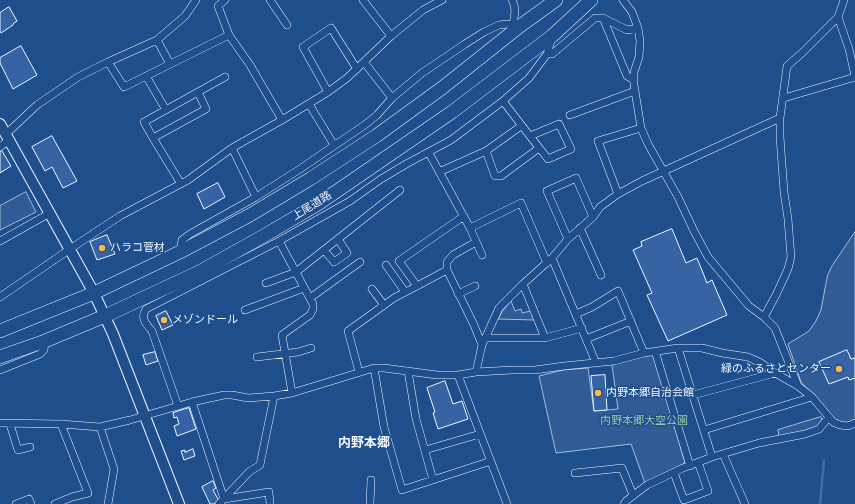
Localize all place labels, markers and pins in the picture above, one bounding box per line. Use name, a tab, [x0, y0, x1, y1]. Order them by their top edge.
place label: ハラコ菅材	[110, 241, 165, 255]
marker: ハラコ菅材	[97, 243, 107, 253]
place label: メゾンドール	[172, 313, 238, 327]
marker: メゾンドール	[159, 315, 169, 325]
place label: 緑のふるさとセンター	[721, 362, 831, 376]
marker: 緑のふるさとセンター	[834, 364, 844, 374]
place label: 内野本郷自治会館	[606, 386, 694, 400]
marker: 内野本郷自治会館	[593, 388, 603, 398]

